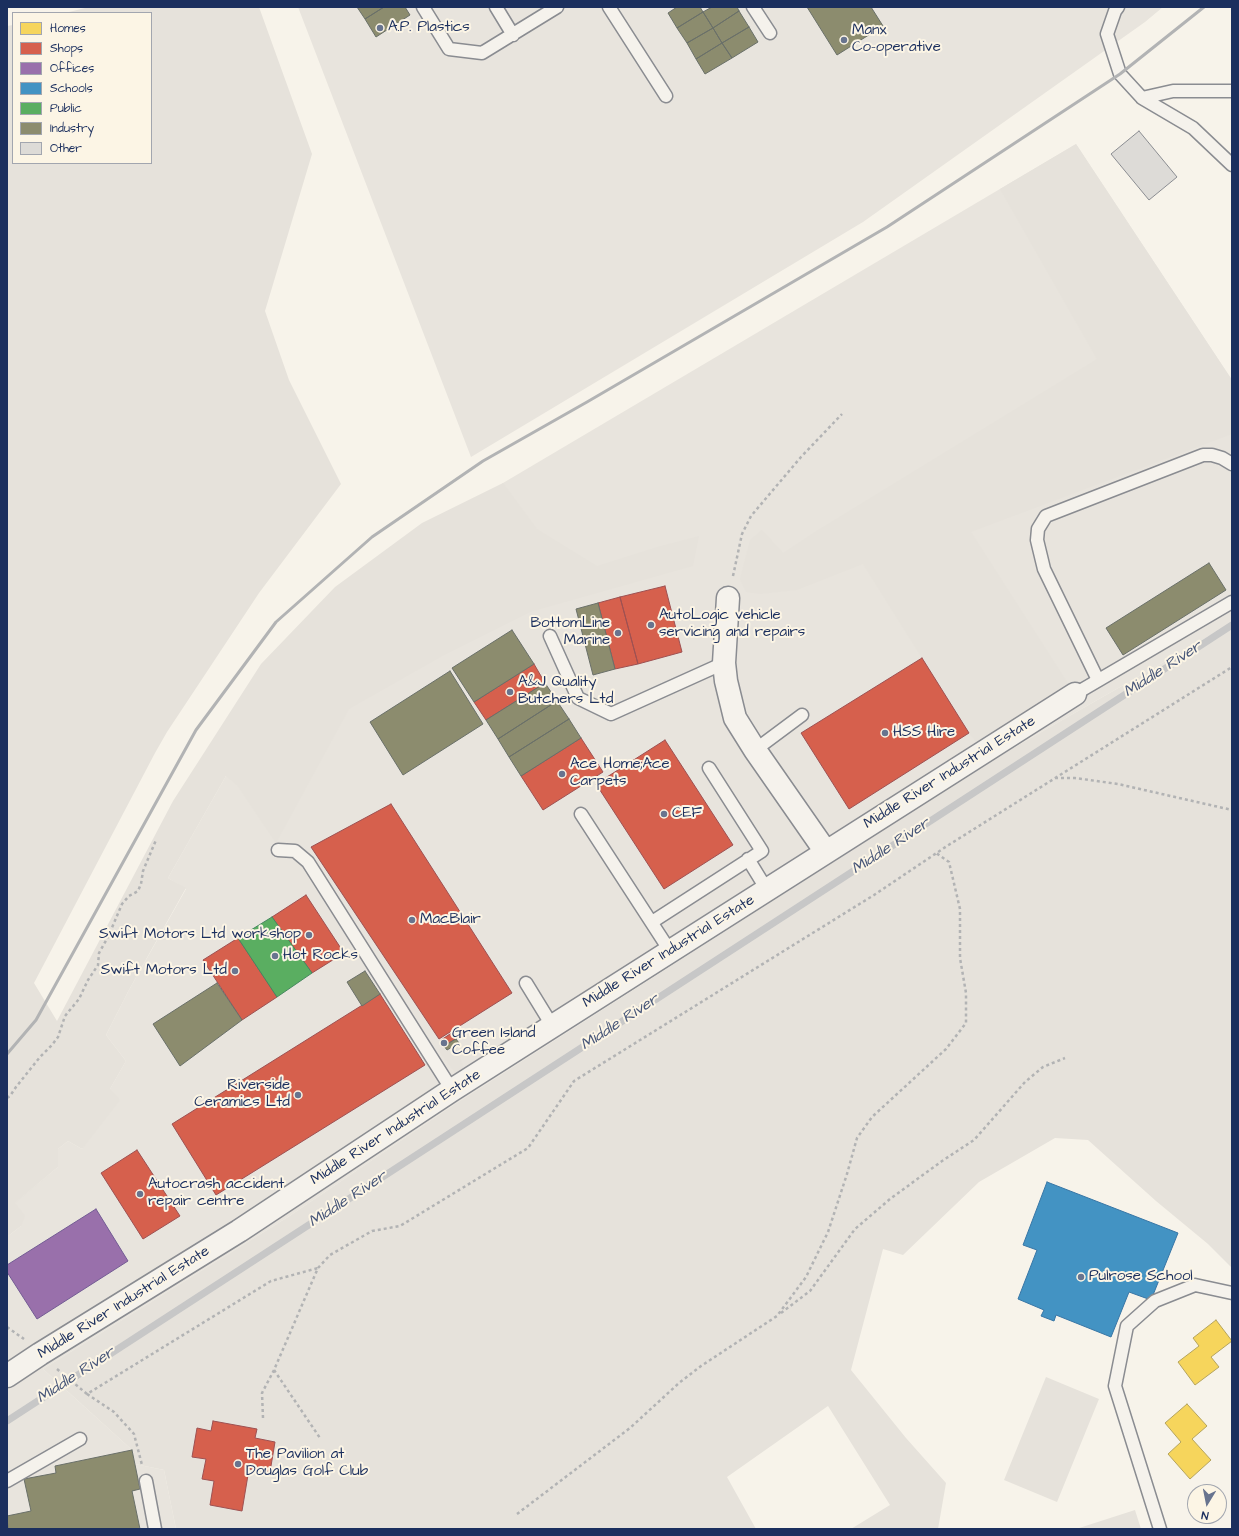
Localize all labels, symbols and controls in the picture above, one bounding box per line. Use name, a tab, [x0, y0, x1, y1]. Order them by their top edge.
legend	[12, 12, 152, 164]
place label: A.P. Plastics	[388, 19, 470, 37]
text: Homes	[50, 20, 86, 37]
place label: Manx Co-operative	[852, 22, 941, 57]
marker: A.P. Plastics	[375, 23, 385, 33]
marker: Manx Co-operative	[839, 35, 849, 45]
text: Shops	[50, 40, 83, 57]
text: Offices	[50, 60, 94, 77]
text: Schools	[50, 80, 93, 97]
text: Public	[50, 100, 82, 117]
text: Industry	[50, 120, 94, 137]
text: Other	[50, 140, 82, 157]
place label: AutoLogic vehicle servicing and repairs	[659, 607, 805, 642]
place label: BottomLine Marine	[530, 615, 610, 650]
marker: AutoLogic vehicle servicing and repairs	[646, 620, 656, 630]
marker: BottomLine Marine	[613, 628, 623, 638]
water label: Middle River	[1120, 638, 1206, 702]
place label: A&J Quality Butchers Ltd	[518, 674, 613, 709]
marker: A&J Quality Butchers Ltd	[505, 687, 515, 697]
street label: Middle River Industrial Estate	[861, 713, 1039, 833]
place label: HSS Hire	[893, 724, 955, 742]
marker: HSS Hire	[880, 728, 890, 738]
place label: Ace Home;Ace Carpets	[570, 756, 670, 791]
marker: Ace Home;Ace Carpets	[557, 769, 567, 779]
place label: CEF	[672, 805, 702, 823]
marker: CEF	[659, 809, 669, 819]
water label: Middle River	[848, 815, 934, 879]
street label: Middle River Industrial Estate	[580, 892, 758, 1012]
place label: MacBlair	[420, 911, 481, 929]
marker: MacBlair	[407, 915, 417, 925]
place label: Swift Motors Ltd workshop	[99, 926, 301, 944]
marker: Swift Motors Ltd workshop	[304, 930, 314, 940]
place label: Hot Rocks	[283, 947, 358, 965]
marker: Hot Rocks	[270, 951, 280, 961]
place label: Swift Motors Ltd	[101, 962, 227, 980]
marker: Swift Motors Ltd	[230, 966, 240, 976]
water label: Middle River	[577, 991, 663, 1055]
place label: Green Island Coffee	[452, 1025, 535, 1060]
marker: Green Island Coffee	[439, 1038, 449, 1048]
street label: Middle River Industrial Estate	[308, 1066, 484, 1190]
place label: Riverside Ceramics Ltd	[194, 1077, 290, 1112]
marker: Riverside Ceramics Ltd	[293, 1090, 303, 1100]
water label: Middle River	[305, 1168, 391, 1232]
place label: Autocrash accident repair centre	[148, 1176, 284, 1211]
marker: Autocrash accident repair centre	[135, 1189, 145, 1199]
street label: Middle River Industrial Estate	[35, 1243, 213, 1363]
place label: Pulrose School	[1089, 1268, 1193, 1286]
marker: Pulrose School	[1076, 1272, 1086, 1282]
water label: Middle River	[33, 1344, 119, 1408]
place label: The Pavilion at Douglas Golf Club	[246, 1446, 368, 1481]
marker: The Pavilion at Douglas Golf Club	[233, 1459, 243, 1469]
north arrow	[1187, 1484, 1227, 1524]
text: N	[1200, 1507, 1210, 1523]

